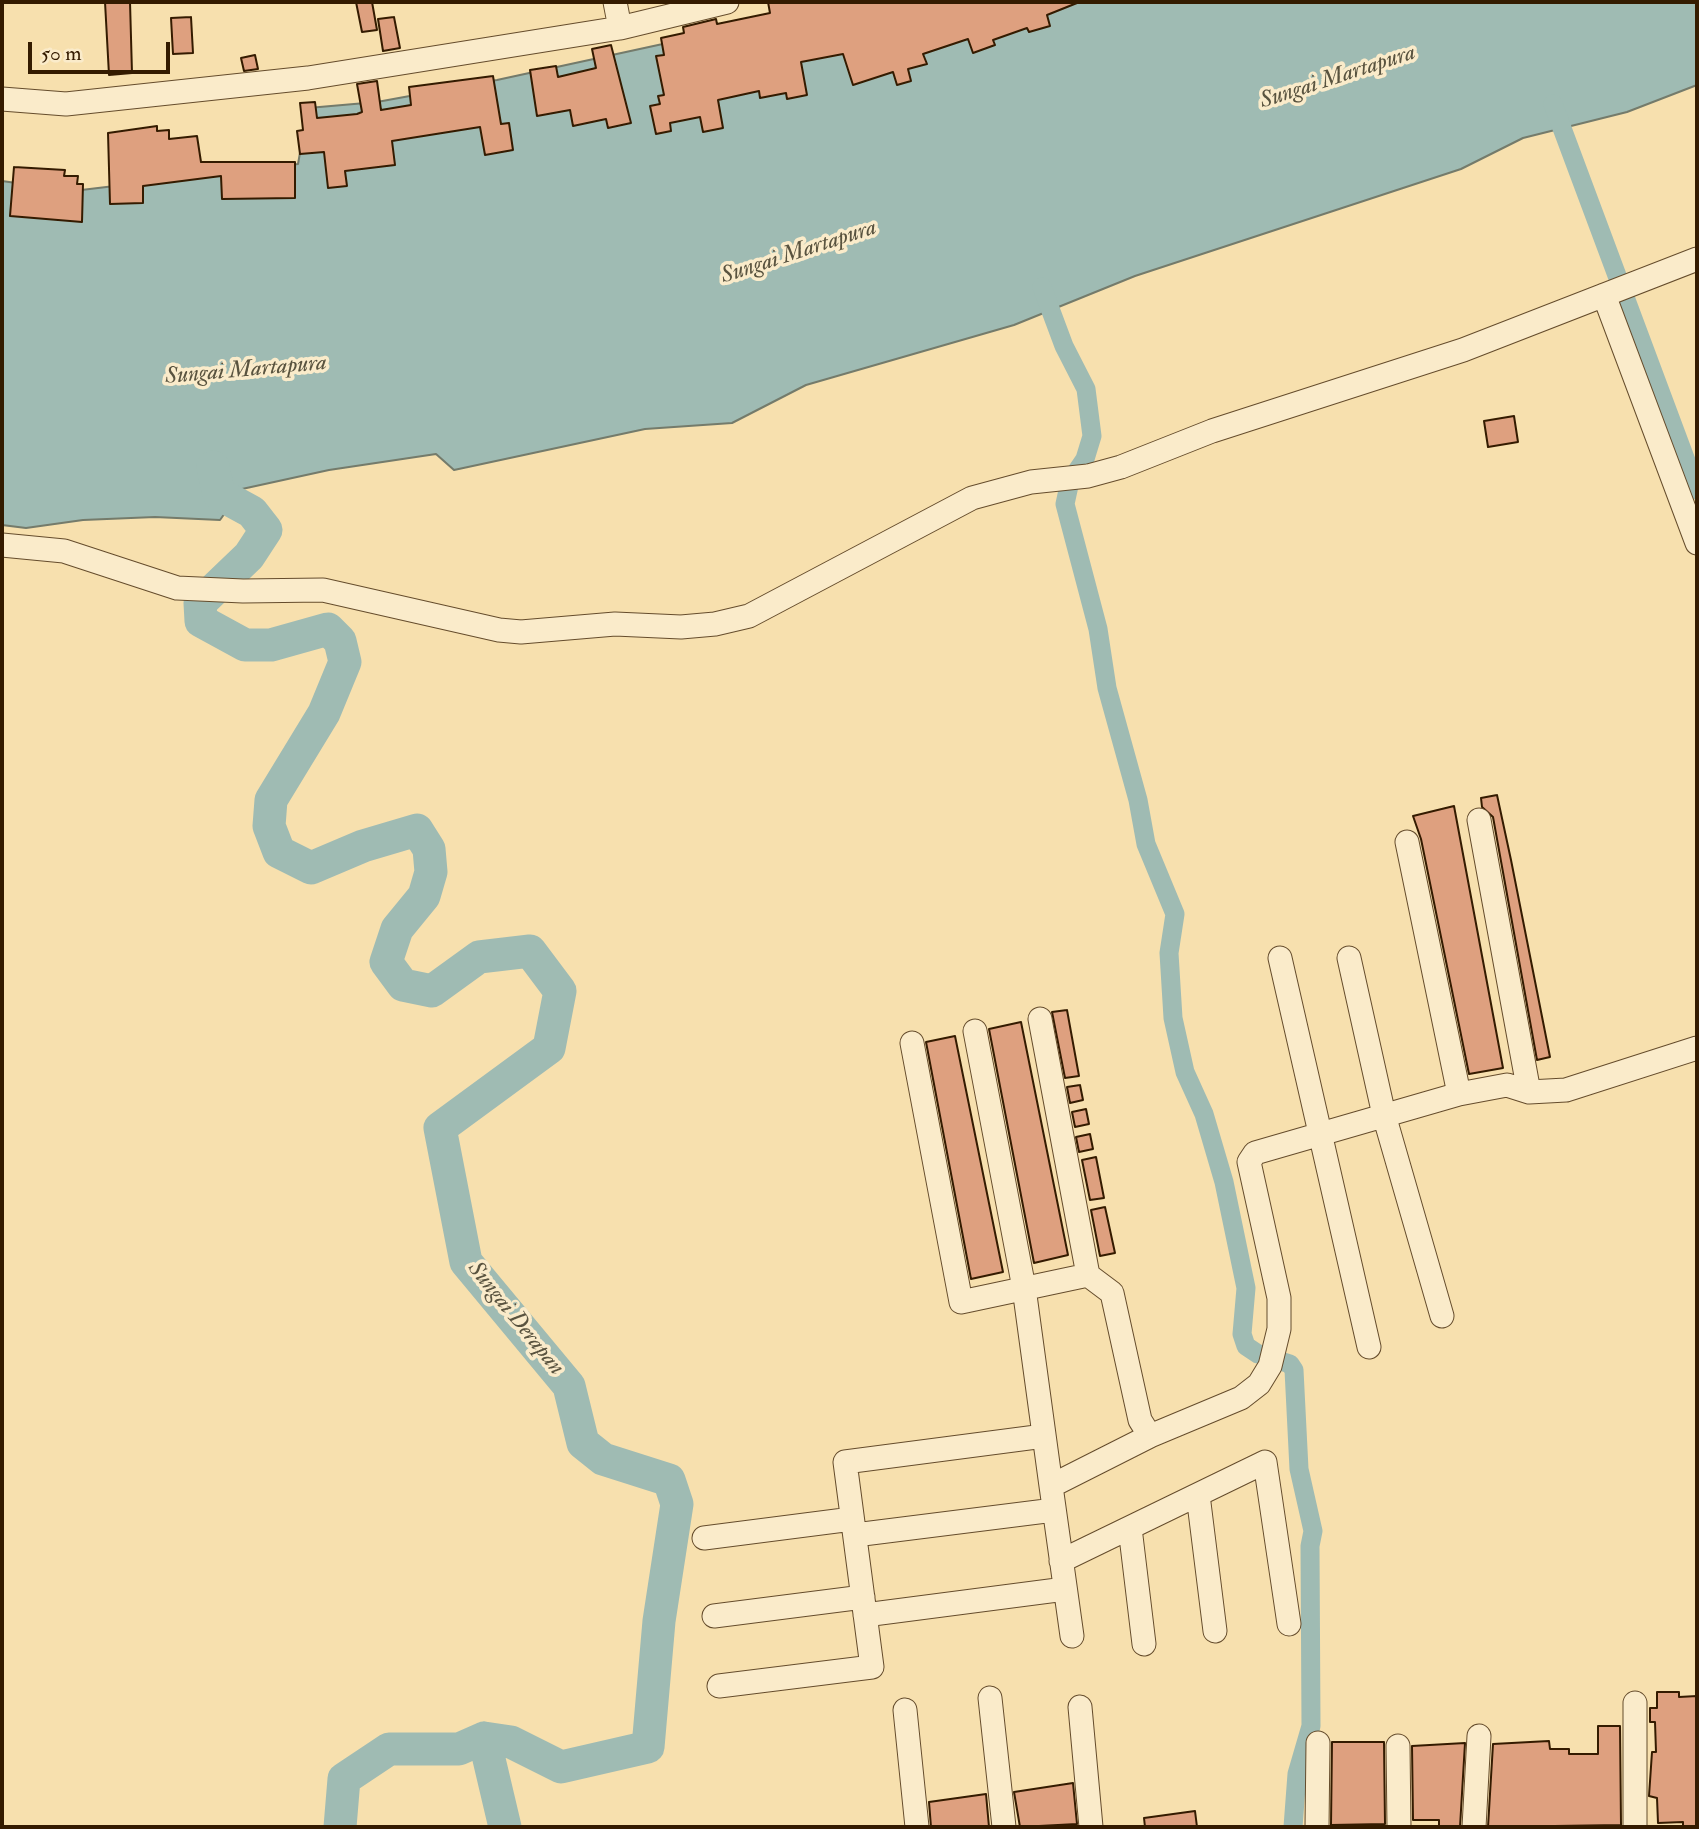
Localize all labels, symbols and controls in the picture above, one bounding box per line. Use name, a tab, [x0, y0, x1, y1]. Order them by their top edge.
scale bar	[32, 28, 173, 72]
text: 50 m	[41, 40, 82, 67]
water label: Sungai Martapura	[1257, 40, 1419, 116]
water label: Sungai Martapura	[718, 215, 880, 291]
water label: Sungai Martapura	[164, 350, 328, 392]
water label: Sungai Derapan	[461, 1257, 569, 1381]

